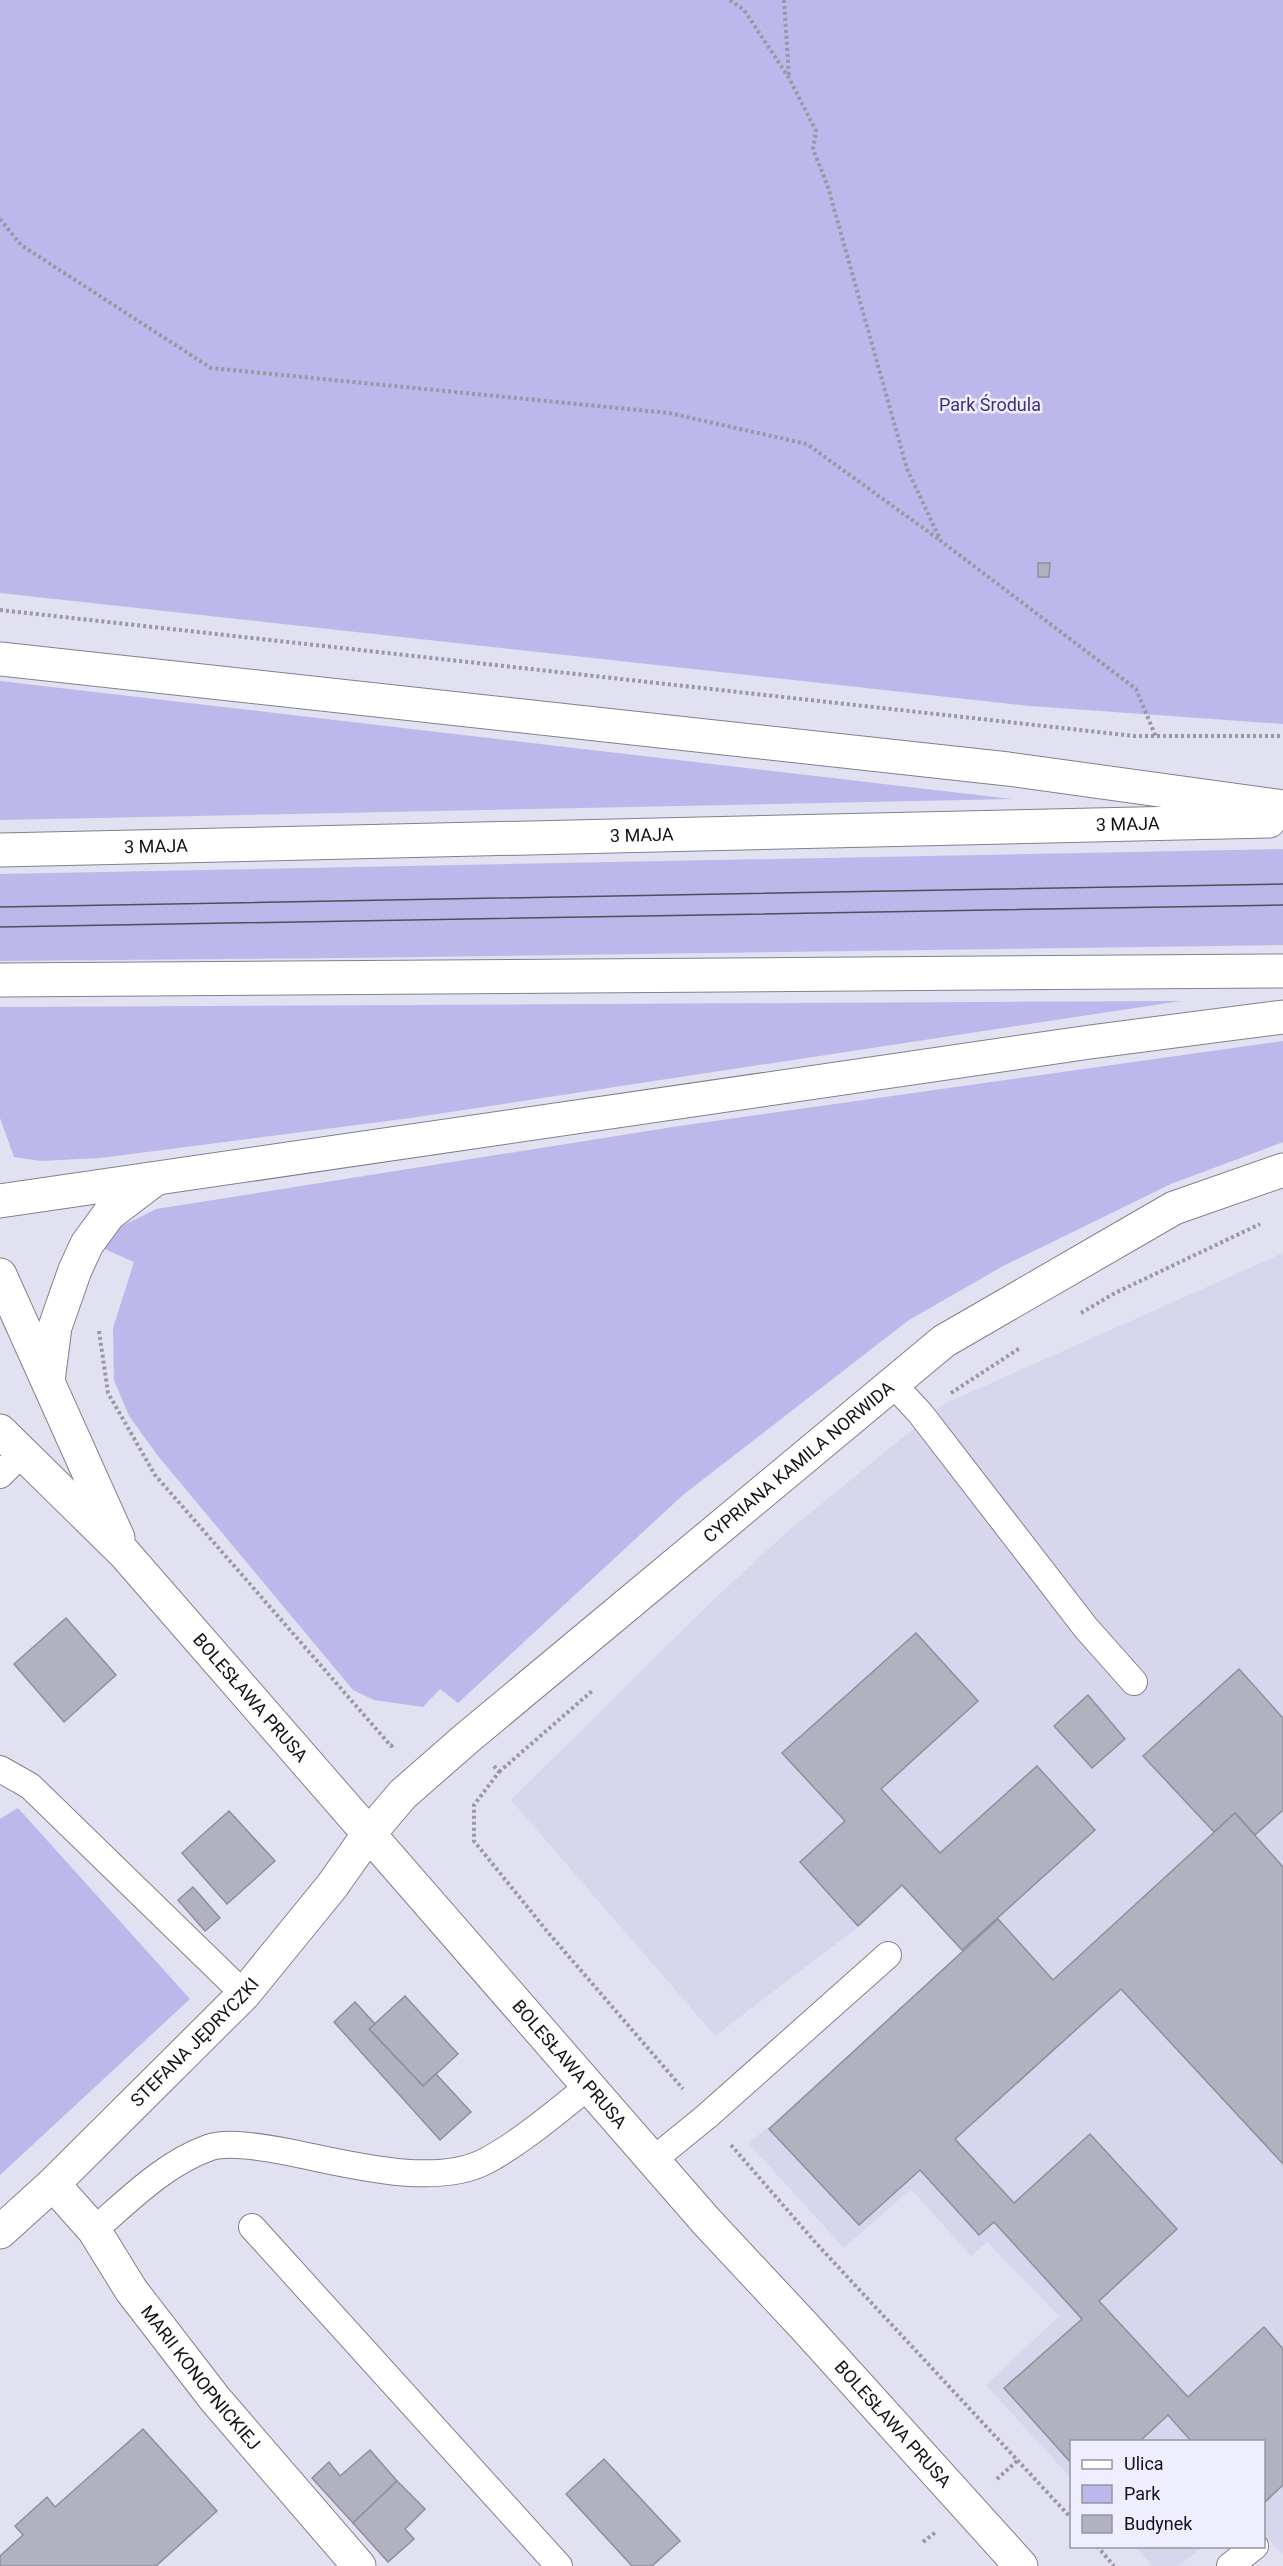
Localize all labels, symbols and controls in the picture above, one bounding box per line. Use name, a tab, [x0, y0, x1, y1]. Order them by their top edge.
park label: Park Środula	[939, 394, 1041, 415]
street label: 3 MAJA	[1096, 812, 1160, 835]
street label: 3 MAJA	[610, 824, 674, 846]
street label: 3 MAJA	[124, 835, 188, 857]
street label: CYPRIANA KAMILA NORWIDA	[699, 1376, 898, 1547]
street label: BOLESŁAWA PRUSA	[189, 1629, 312, 1766]
street label: STEFANA JĘDRYCZKI	[126, 1973, 263, 2111]
street label: BOLESŁAWA PRUSA	[508, 1995, 632, 2133]
street label: MARII KONOPNICKIEJ	[137, 2301, 265, 2454]
street label: BOLESŁAWA PRUSA	[831, 2356, 956, 2492]
legend	[1070, 2440, 1265, 2548]
text: Ulica	[1124, 2453, 1164, 2474]
text: Park	[1124, 2483, 1161, 2504]
text: Budynek	[1124, 2513, 1193, 2534]

